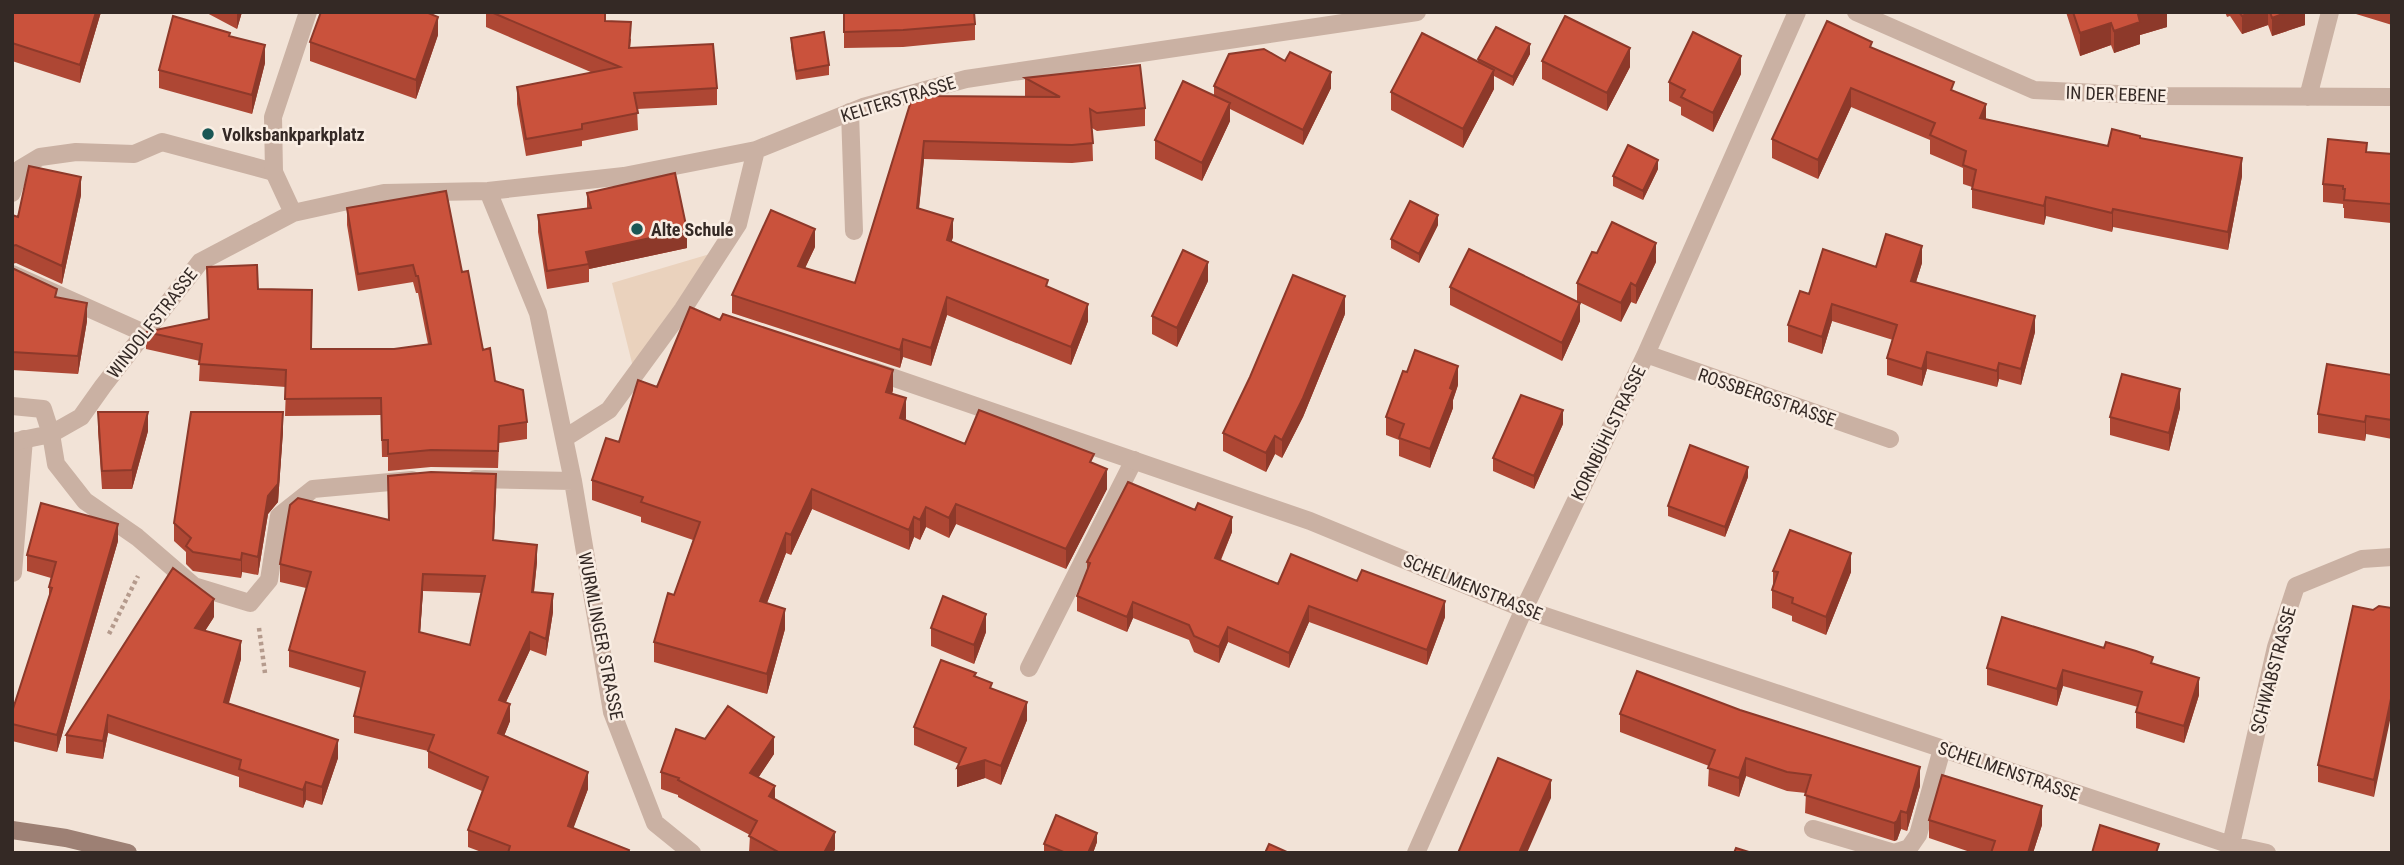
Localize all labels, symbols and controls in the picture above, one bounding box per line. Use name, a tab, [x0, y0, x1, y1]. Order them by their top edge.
street label: KELTERSTRASSE	[838, 72, 958, 126]
street label: IN DER EBENE	[2065, 82, 2167, 106]
place label: Volksbankparkplatz	[222, 124, 365, 145]
marker: Volksbankparkplatz	[200, 126, 216, 142]
place label: Alte Schule	[651, 219, 734, 240]
marker: Alte Schule	[629, 221, 645, 237]
street label: WINDOLFSTRASSE	[102, 264, 202, 382]
street label: KORNBÜHLSTRASSE	[1566, 362, 1650, 504]
street label: ROSSBERGSTRASSE	[1695, 364, 1839, 430]
street label: WURMLINGER STRASSE	[574, 550, 628, 722]
street label: SCHELMENSTRASSE	[1400, 550, 1546, 625]
street label: SCHWABSTRASSE	[2246, 604, 2300, 736]
street label: SCHELMENSTRASSE	[1936, 737, 2083, 805]

